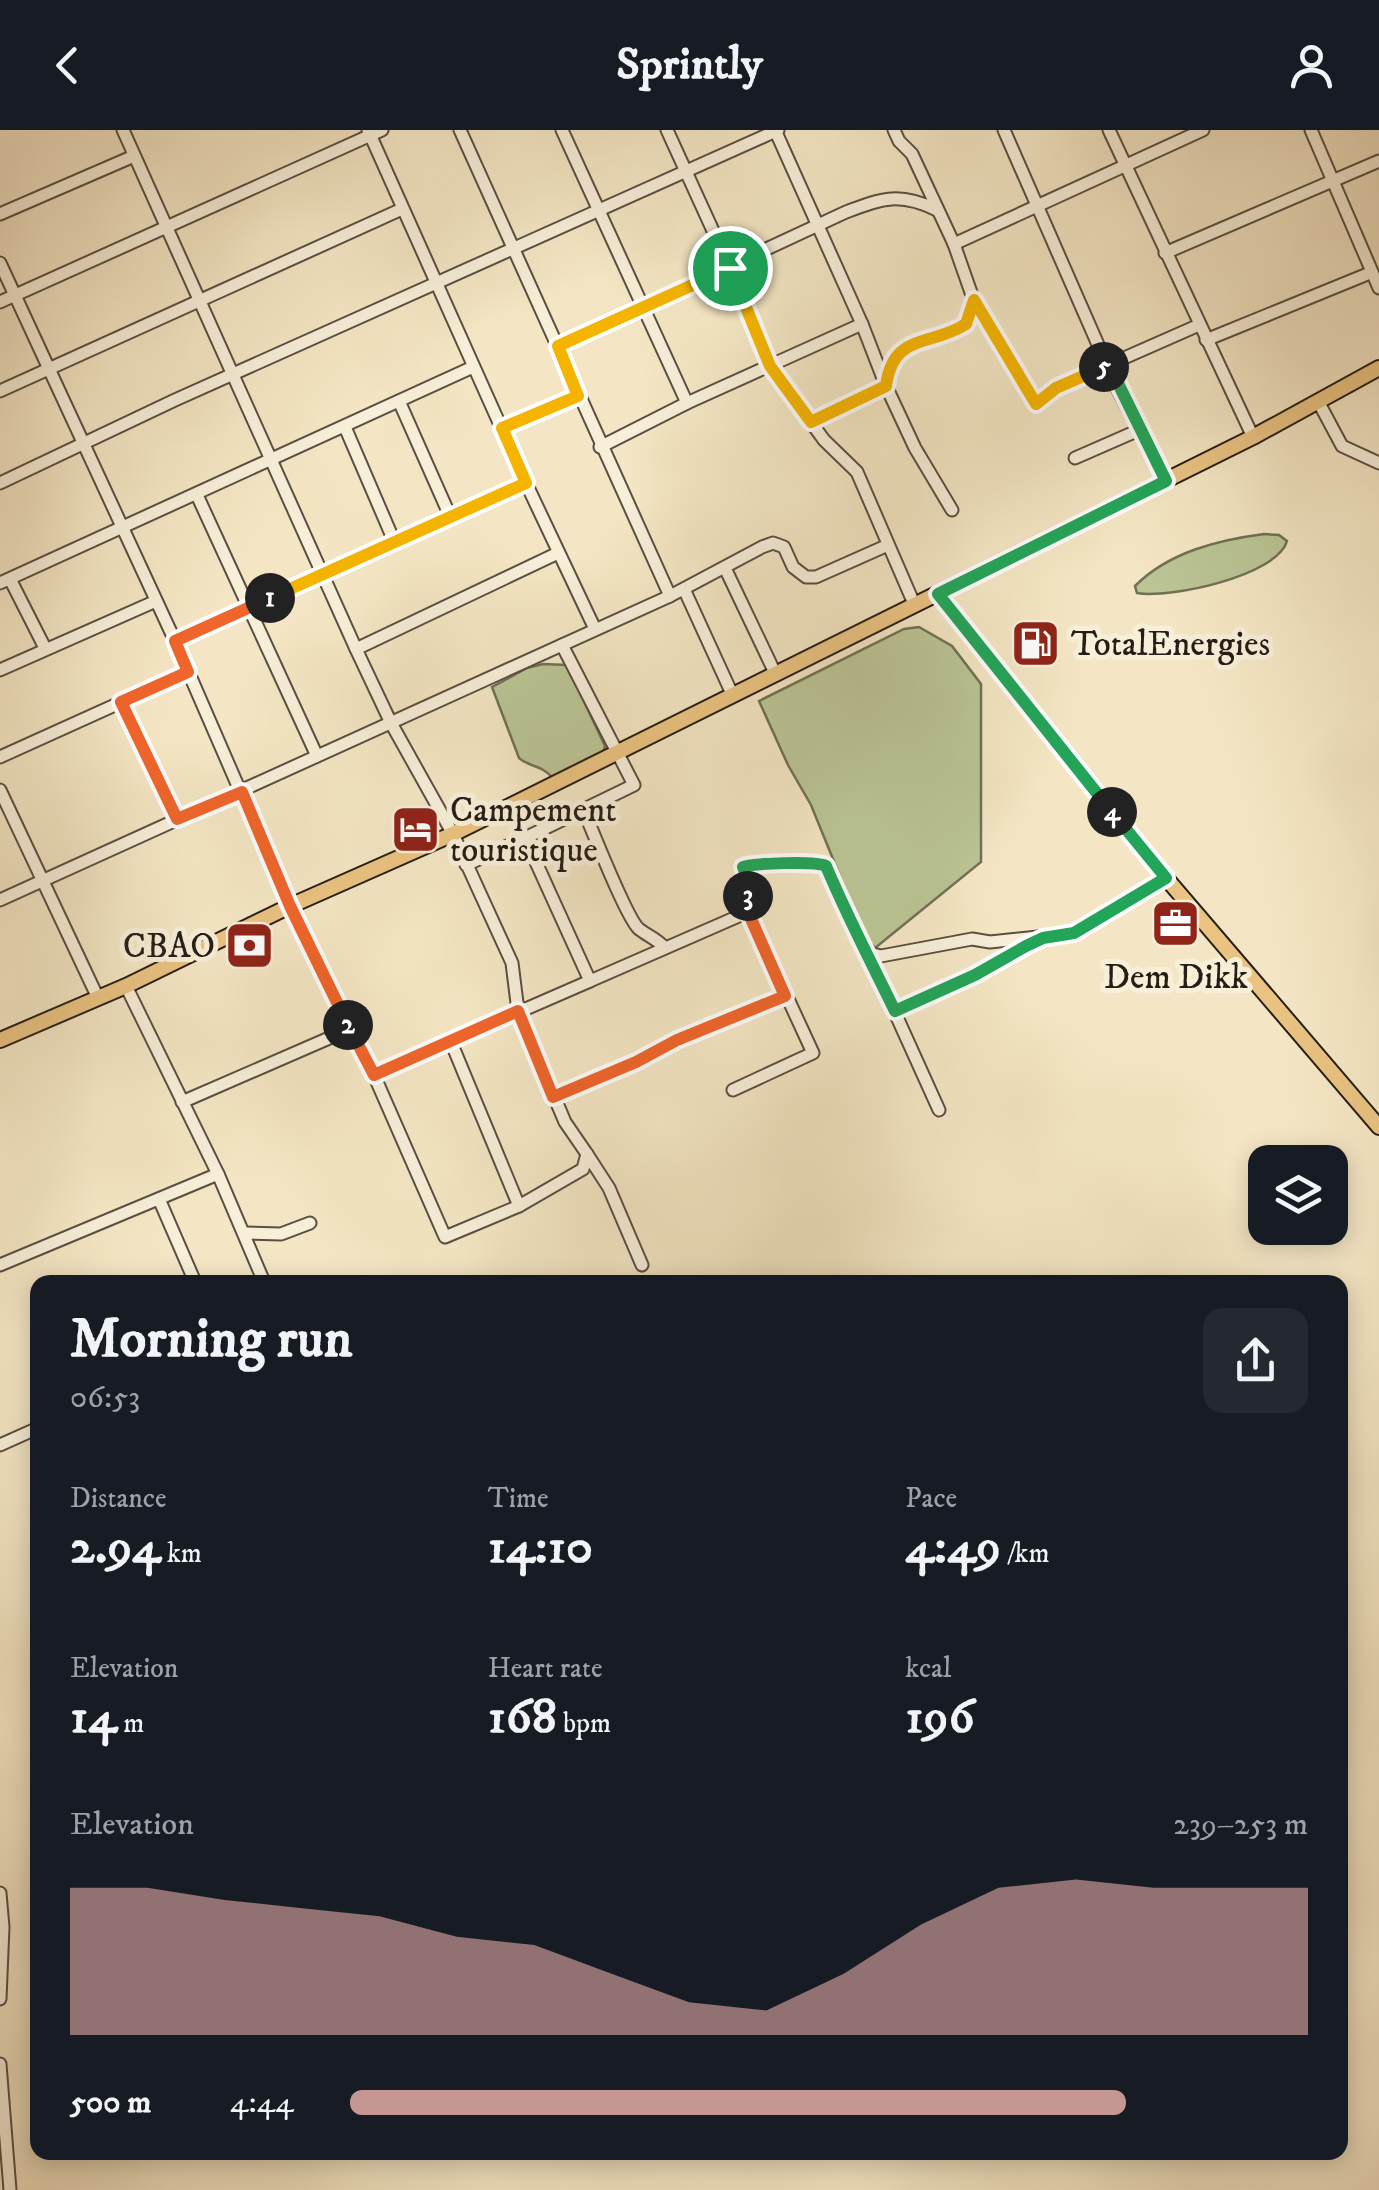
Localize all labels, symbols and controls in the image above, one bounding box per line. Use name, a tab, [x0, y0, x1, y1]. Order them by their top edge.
text: Sprintly	[616, 37, 763, 93]
icon: back	[40, 38, 95, 93]
icon: person	[1284, 38, 1339, 93]
pin	[688, 226, 773, 311]
icon: arrive	[703, 241, 758, 296]
pin: 5	[1079, 342, 1129, 392]
text: 5	[1097, 349, 1111, 384]
pin: 1	[245, 573, 295, 623]
text: 1	[265, 580, 275, 615]
fuel station icon: TotalEnergies	[1010, 617, 1062, 669]
place label: TotalEnergies	[1071, 623, 1270, 667]
pin: 4	[1087, 787, 1137, 837]
place label: Campement touristique	[450, 789, 617, 873]
text: 4	[1104, 794, 1120, 829]
hotel icon: Campement touristique	[389, 803, 441, 855]
pin: 3	[723, 871, 773, 921]
text: 3	[743, 878, 753, 913]
office icon: Dem Dikk	[1150, 898, 1202, 950]
bank icon: CBAO	[224, 919, 276, 971]
place label: CBAO	[123, 925, 215, 969]
place label: Dem Dikk	[1104, 956, 1248, 1000]
pin: 2	[323, 1000, 373, 1050]
text: 2	[341, 1007, 355, 1042]
map controls	[1248, 1145, 1348, 1245]
button: layers	[1248, 1145, 1348, 1245]
text: Morning run	[70, 1306, 352, 1375]
button: share	[1203, 1308, 1308, 1413]
text: 06:53	[70, 1378, 140, 1418]
text: Distance	[70, 1481, 166, 1516]
text: Time	[488, 1481, 548, 1516]
text: Pace	[905, 1481, 957, 1516]
text: 2.94	[70, 1516, 161, 1579]
text: 14:10	[488, 1516, 593, 1579]
text: 4:49	[905, 1516, 1001, 1579]
text: km	[161, 1536, 202, 1571]
text: /km	[1001, 1536, 1049, 1571]
text: Elevation	[70, 1651, 178, 1686]
text: Heart rate	[488, 1651, 603, 1686]
text: kcal	[905, 1651, 951, 1686]
text: 14	[70, 1686, 117, 1749]
text: 168	[488, 1686, 557, 1749]
text: 196	[905, 1686, 975, 1749]
text: m	[117, 1706, 144, 1741]
text: bpm	[557, 1706, 611, 1741]
text: Elevation	[70, 1805, 194, 1845]
text: 239–253 m	[1173, 1805, 1308, 1845]
text: 500 m	[70, 2083, 151, 2123]
text: 4:44	[230, 2083, 294, 2123]

